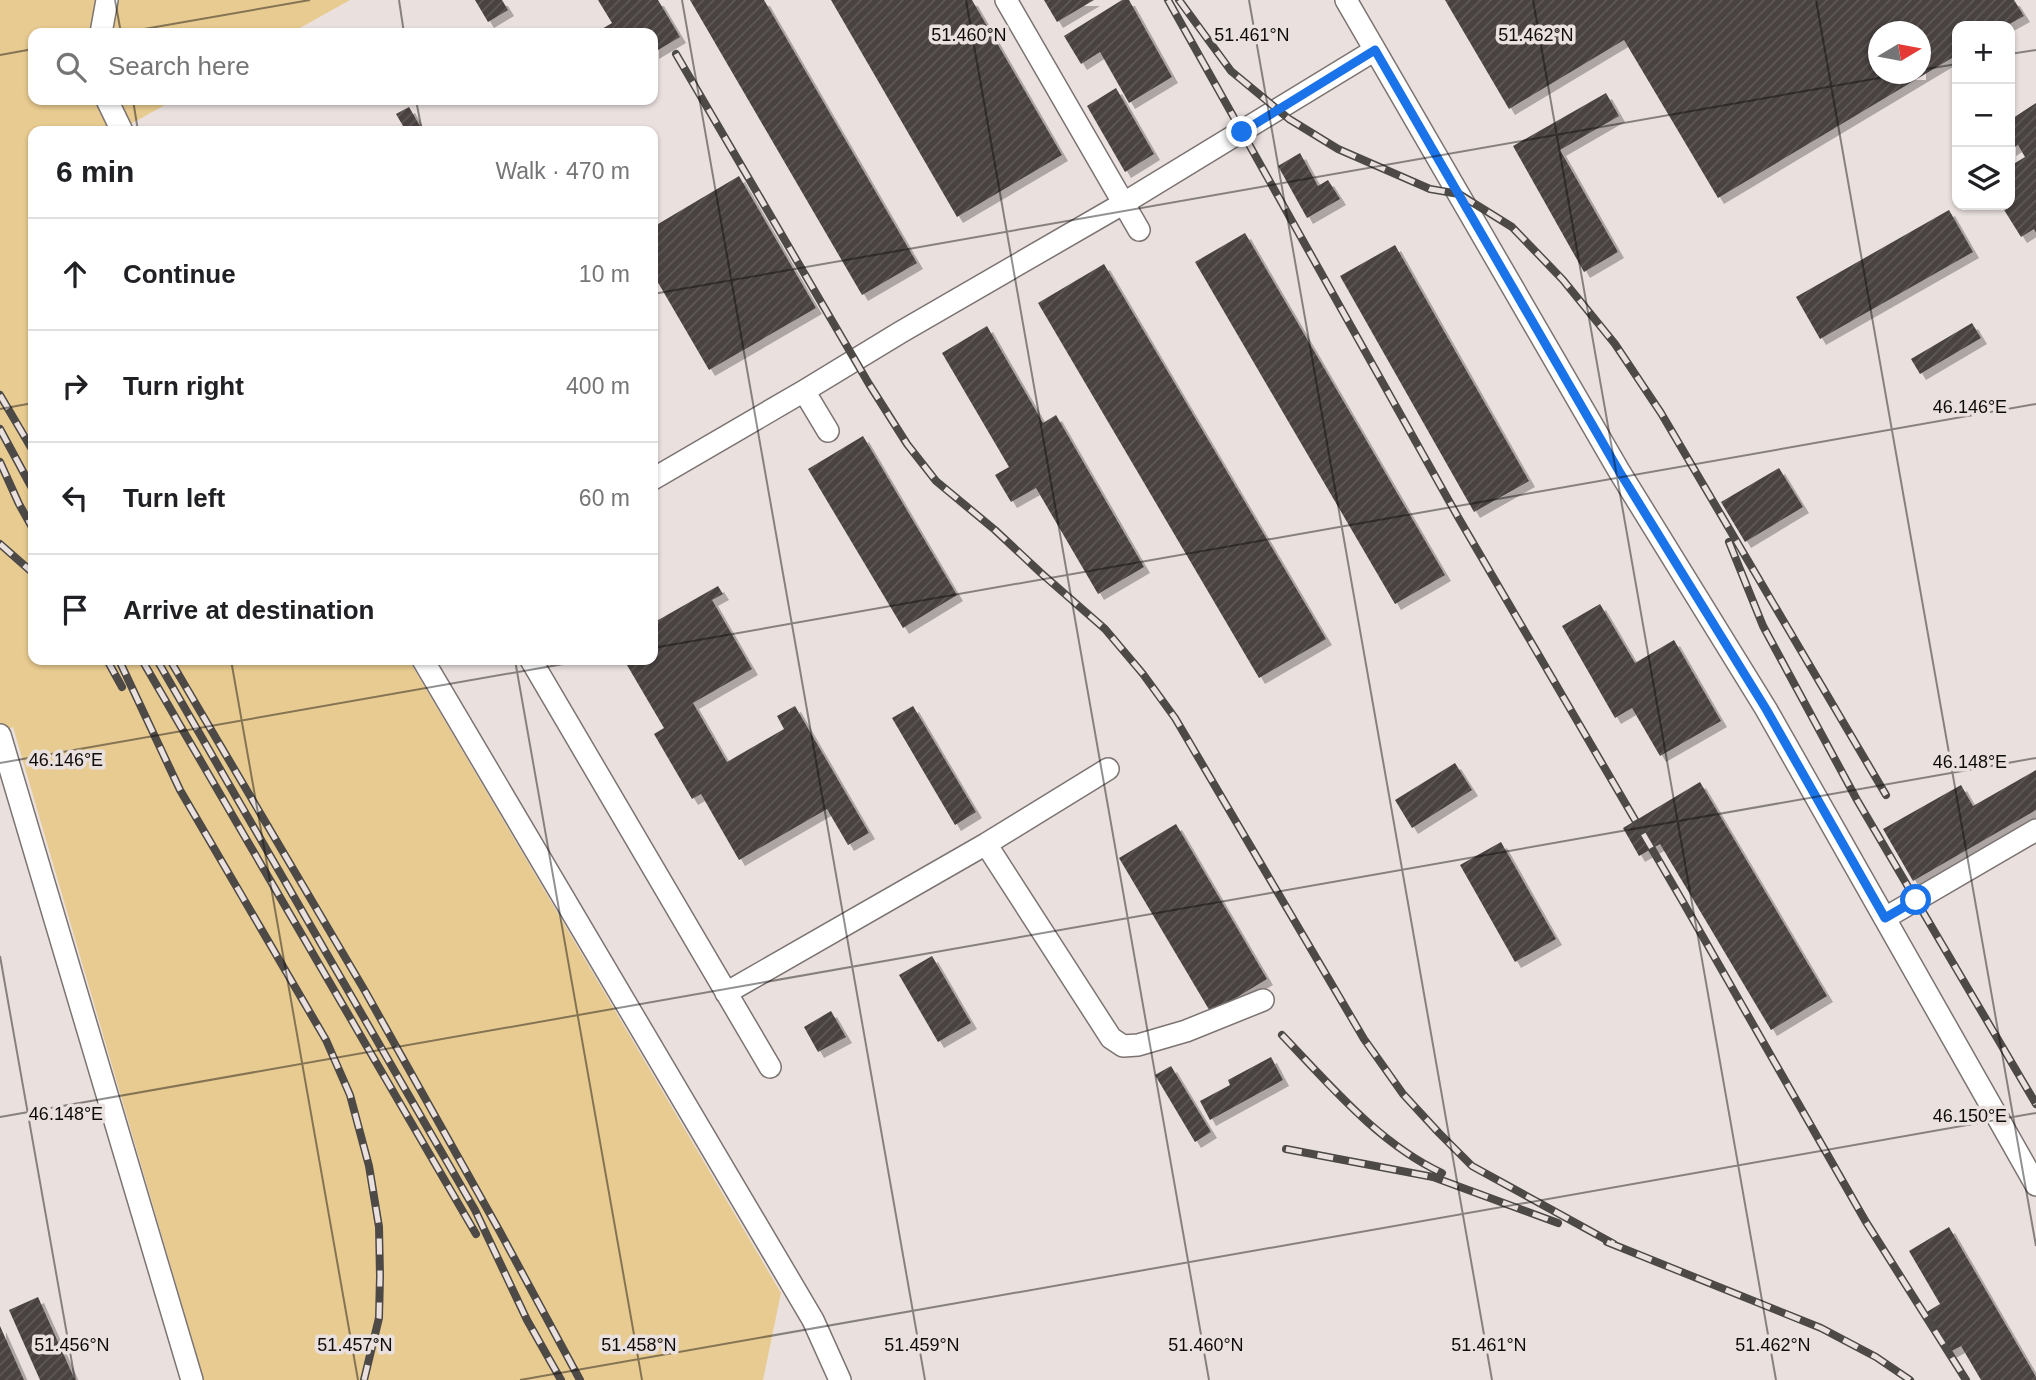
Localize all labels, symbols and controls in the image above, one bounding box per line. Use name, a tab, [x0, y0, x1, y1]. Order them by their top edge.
north arrow	[1868, 21, 1931, 84]
map controls	[1952, 21, 2015, 210]
button: +	[1952, 21, 2015, 84]
text: 51.460°N	[931, 25, 1007, 45]
text: 51.461°N	[1214, 25, 1290, 45]
text: 51.462°N	[1498, 25, 1574, 45]
search box	[28, 28, 658, 105]
icon: search	[52, 48, 90, 86]
text: Search here	[108, 51, 250, 81]
button: −	[1952, 84, 2015, 147]
route end	[1226, 116, 1257, 147]
button: layers	[1952, 147, 2015, 210]
text: 6 min	[56, 155, 134, 188]
text: Walk · 470 m	[495, 158, 630, 184]
icon: ahead	[56, 255, 94, 293]
text: Continue	[123, 259, 236, 289]
text: 10 m	[579, 261, 630, 287]
icon: right	[56, 367, 94, 405]
text: Turn right	[123, 371, 244, 401]
text: 400 m	[566, 373, 630, 399]
text: 46.146°E	[1933, 397, 2007, 417]
icon: left	[56, 479, 94, 517]
text: Turn left	[123, 483, 225, 513]
text: 60 m	[579, 485, 630, 511]
icon: arrive	[56, 591, 94, 629]
text: Arrive at destination	[123, 595, 374, 625]
text: 46.146°E	[29, 750, 103, 770]
text: 46.148°E	[1933, 752, 2007, 772]
route start	[1900, 884, 1931, 915]
text: 46.148°E	[29, 1104, 103, 1124]
text: 46.150°E	[1933, 1106, 2007, 1126]
text: 51.456°N	[34, 1335, 110, 1355]
text: 51.457°N	[317, 1335, 393, 1355]
text: 51.458°N	[601, 1335, 677, 1355]
text: 51.459°N	[884, 1335, 960, 1355]
text: 51.460°N	[1168, 1335, 1244, 1355]
text: 51.461°N	[1451, 1335, 1527, 1355]
text: 51.462°N	[1735, 1335, 1811, 1355]

